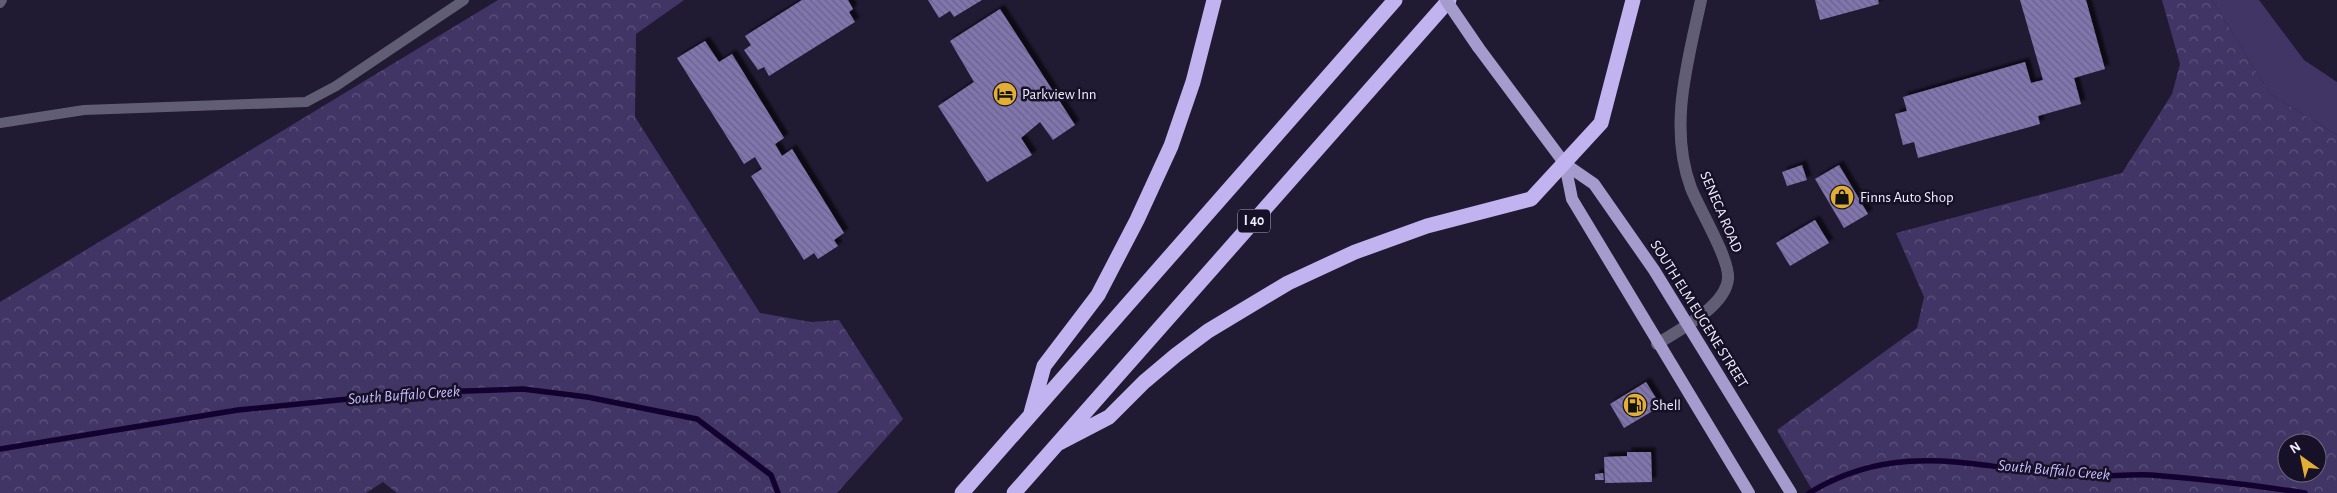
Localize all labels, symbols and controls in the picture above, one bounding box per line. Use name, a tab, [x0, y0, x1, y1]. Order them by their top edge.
hotel icon: Parkview Inn	[992, 81, 1018, 107]
place label: Parkview Inn	[1022, 87, 1097, 102]
street label: SENECA ROAD	[1697, 169, 1745, 255]
shop icon: Finns Auto Shop	[1829, 184, 1855, 210]
place label: Finns Auto Shop	[1860, 190, 1954, 205]
road number: I 40	[1238, 210, 1270, 232]
street label: SOUTH ELM EUGENE STREET	[1647, 238, 1751, 391]
water label: South Buffalo Creek	[347, 383, 461, 407]
fuel station icon: Shell	[1622, 392, 1648, 418]
place label: Shell	[1652, 398, 1681, 413]
north arrow	[2277, 433, 2327, 483]
text: N	[2288, 439, 2303, 456]
water label: South Buffalo Creek	[1997, 457, 2111, 483]

